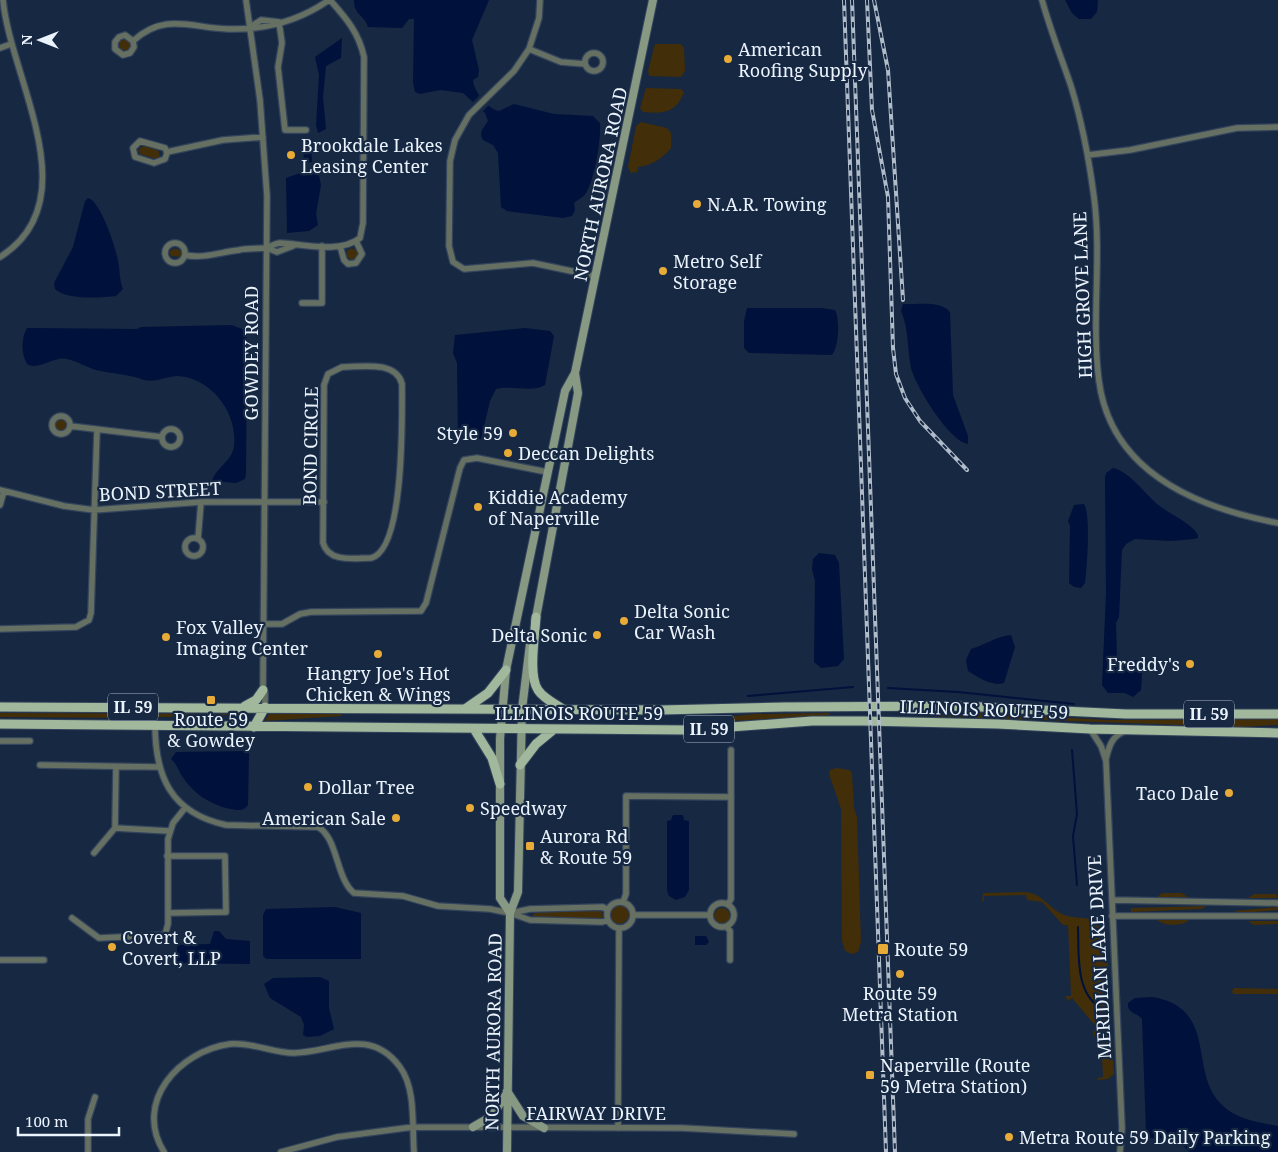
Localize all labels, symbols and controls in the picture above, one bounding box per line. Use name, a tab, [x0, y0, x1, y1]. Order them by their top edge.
north arrow	[15, 15, 65, 65]
text: N	[17, 34, 36, 46]
place label: American Roofing Supply	[738, 37, 868, 82]
marker: American Roofing Supply	[722, 53, 734, 65]
street label: NORTH AURORA ROAD	[568, 85, 632, 283]
place label: Brookdale Lakes Leasing Center	[301, 133, 443, 178]
marker: Brookdale Lakes Leasing Center	[285, 149, 297, 161]
place label: N.A.R. Towing	[707, 192, 827, 216]
marker: N.A.R. Towing	[691, 198, 703, 210]
street label: HIGH GROVE LANE	[1067, 211, 1097, 379]
place label: Metro Self Storage	[673, 249, 762, 294]
marker: Metro Self Storage	[657, 265, 669, 277]
street label: GOWDEY ROAD	[239, 286, 263, 420]
street label: BOND CIRCLE	[297, 386, 323, 506]
place label: Style 59	[437, 421, 503, 445]
marker: Style 59	[507, 427, 519, 439]
place label: Deccan Delights	[518, 441, 654, 465]
marker: Deccan Delights	[502, 447, 514, 459]
street label: BOND STREET	[98, 476, 222, 506]
place label: Kiddie Academy of Naperville	[488, 485, 628, 530]
marker: Kiddie Academy of Naperville	[472, 501, 484, 513]
place label: Delta Sonic Car Wash	[634, 599, 730, 644]
place label: Fox Valley Imaging Center	[176, 615, 308, 660]
marker: Delta Sonic Car Wash	[618, 615, 630, 627]
place label: Delta Sonic	[491, 623, 587, 647]
marker: Delta Sonic	[591, 629, 603, 641]
marker: Fox Valley Imaging Center	[160, 631, 172, 643]
marker: Hangry Joe's Hot Chicken & Wings	[372, 648, 384, 660]
place label: Freddy's	[1107, 652, 1180, 676]
marker: Freddy's	[1184, 658, 1196, 670]
place label: Hangry Joe's Hot Chicken & Wings	[305, 661, 451, 706]
road number: IL 59	[108, 694, 158, 720]
marker: Route 59 & Gowdey	[205, 694, 217, 706]
street label: ILLINOIS ROUTE 59	[899, 694, 1069, 724]
street label: ILLINOIS ROUTE 59	[495, 701, 663, 725]
road number: IL 59	[1184, 701, 1234, 728]
place label: Route 59 & Gowdey	[167, 707, 256, 752]
road number: IL 59	[684, 716, 734, 742]
place label: Dollar Tree	[318, 775, 415, 799]
marker: Dollar Tree	[302, 781, 314, 793]
place label: Taco Dale	[1136, 781, 1219, 805]
marker: Taco Dale	[1223, 787, 1235, 799]
place label: Speedway	[480, 796, 567, 820]
marker: Speedway	[464, 802, 476, 814]
place label: American Sale	[262, 806, 386, 830]
marker: American Sale	[390, 812, 402, 824]
place label: Aurora Rd & Route 59	[540, 824, 632, 869]
marker: Aurora Rd & Route 59	[524, 840, 536, 852]
street label: MERIDIAN LAKE DRIVE	[1082, 854, 1116, 1060]
place label: Covert & Covert, LLP	[122, 925, 221, 970]
street label: NORTH AURORA ROAD	[479, 933, 507, 1131]
place label: Route 59	[894, 937, 968, 961]
marker: Covert & Covert, LLP	[106, 941, 118, 953]
marker: Route 59	[876, 942, 890, 956]
marker: Route 59 Metra Station	[894, 968, 906, 980]
place label: Route 59 Metra Station	[842, 981, 958, 1026]
place label: Naperville (Route 59 Metra Station)	[880, 1053, 1031, 1098]
marker: Naperville (Route 59 Metra Station)	[864, 1069, 876, 1081]
street label: FAIRWAY DRIVE	[526, 1101, 666, 1125]
scale bar	[18, 1104, 119, 1136]
text: 100 m	[25, 1111, 68, 1131]
place label: Metra Route 59 Daily Parking	[1019, 1125, 1271, 1149]
marker: Metra Route 59 Daily Parking	[1003, 1131, 1015, 1143]

